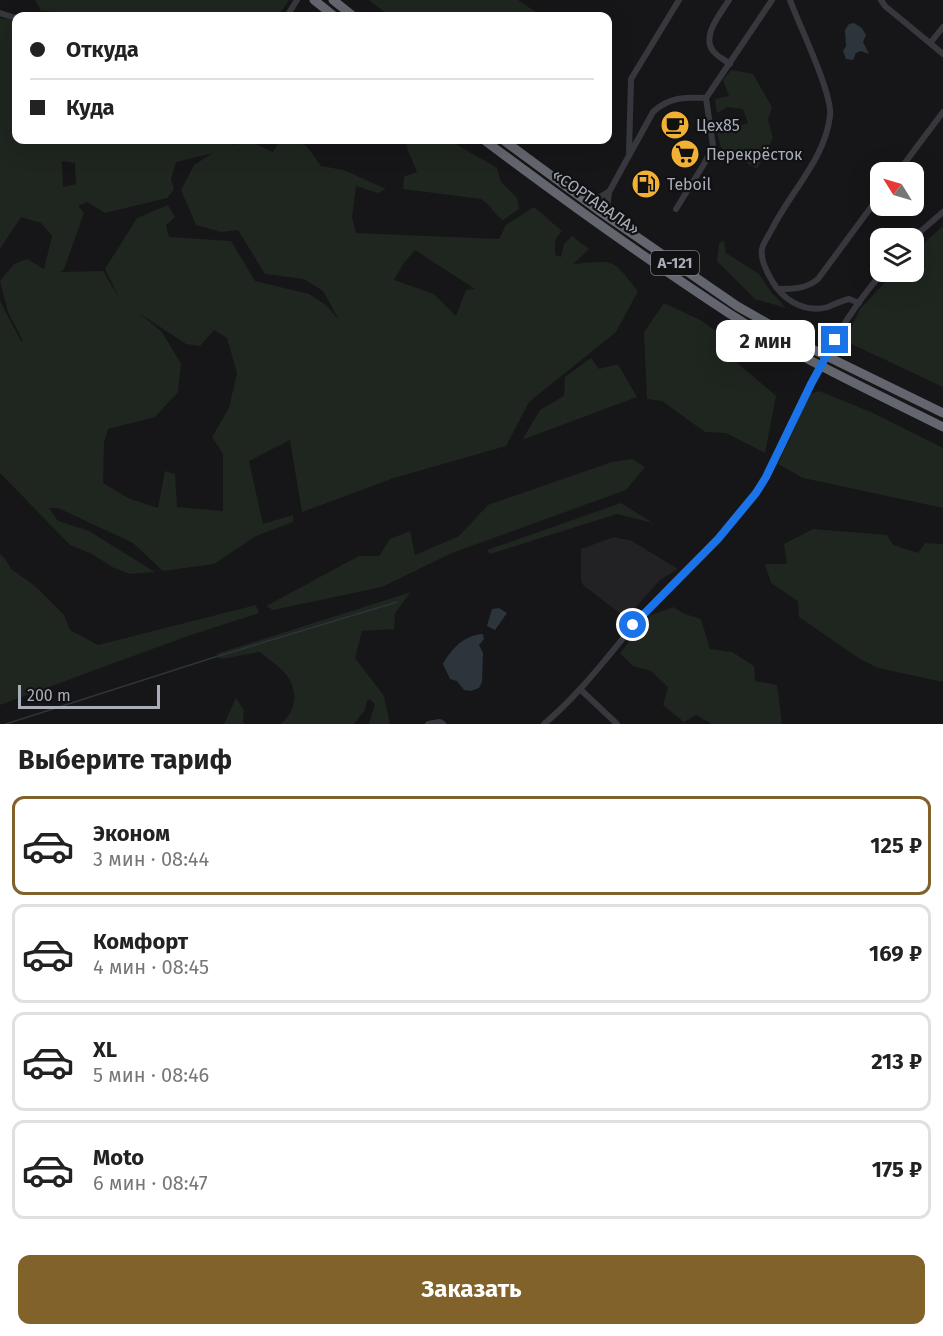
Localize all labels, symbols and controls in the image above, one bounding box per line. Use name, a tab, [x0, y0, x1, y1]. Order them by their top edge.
text: Откуда	[66, 36, 139, 63]
text: Куда	[66, 94, 115, 121]
cafe icon: Цех85	[659, 109, 691, 141]
place label: Цех85	[696, 116, 740, 135]
supermarket icon: Перекрёсток	[669, 138, 701, 170]
place label: Перекрёсток	[706, 145, 803, 164]
north arrow	[870, 162, 924, 216]
map controls	[870, 162, 924, 282]
street label: «СОРТАВАЛА»	[549, 165, 643, 239]
fuel station icon: Teboil	[630, 168, 662, 200]
place label: Teboil	[667, 175, 711, 194]
button: layers	[870, 228, 924, 282]
road number: А-121	[651, 251, 699, 275]
callout: 2 мин	[715, 319, 814, 361]
route end	[821, 326, 848, 353]
text: 2 мин	[739, 329, 792, 353]
route start	[619, 611, 646, 638]
scale bar	[18, 682, 160, 710]
text: 200 m	[27, 686, 71, 705]
text: Выберите тариф	[18, 744, 232, 776]
icon: car	[21, 819, 75, 873]
text: Эконом	[93, 820, 170, 847]
text: 125 ₽	[870, 832, 922, 859]
text: 3 мин · 08:44	[93, 847, 209, 871]
icon: car	[21, 927, 75, 981]
text: Комфорт	[93, 928, 188, 955]
text: 169 ₽	[869, 940, 922, 967]
text: 4 мин · 08:45	[93, 955, 209, 979]
icon: car	[21, 1035, 75, 1089]
text: XL	[93, 1036, 117, 1063]
text: 213 ₽	[871, 1048, 922, 1075]
text: 5 мин · 08:46	[93, 1063, 209, 1087]
icon: car	[21, 1143, 75, 1197]
text: Moto	[93, 1144, 144, 1171]
text: 175 ₽	[872, 1156, 922, 1183]
text: 6 мин · 08:47	[93, 1171, 208, 1195]
button: Заказать	[18, 1255, 925, 1324]

